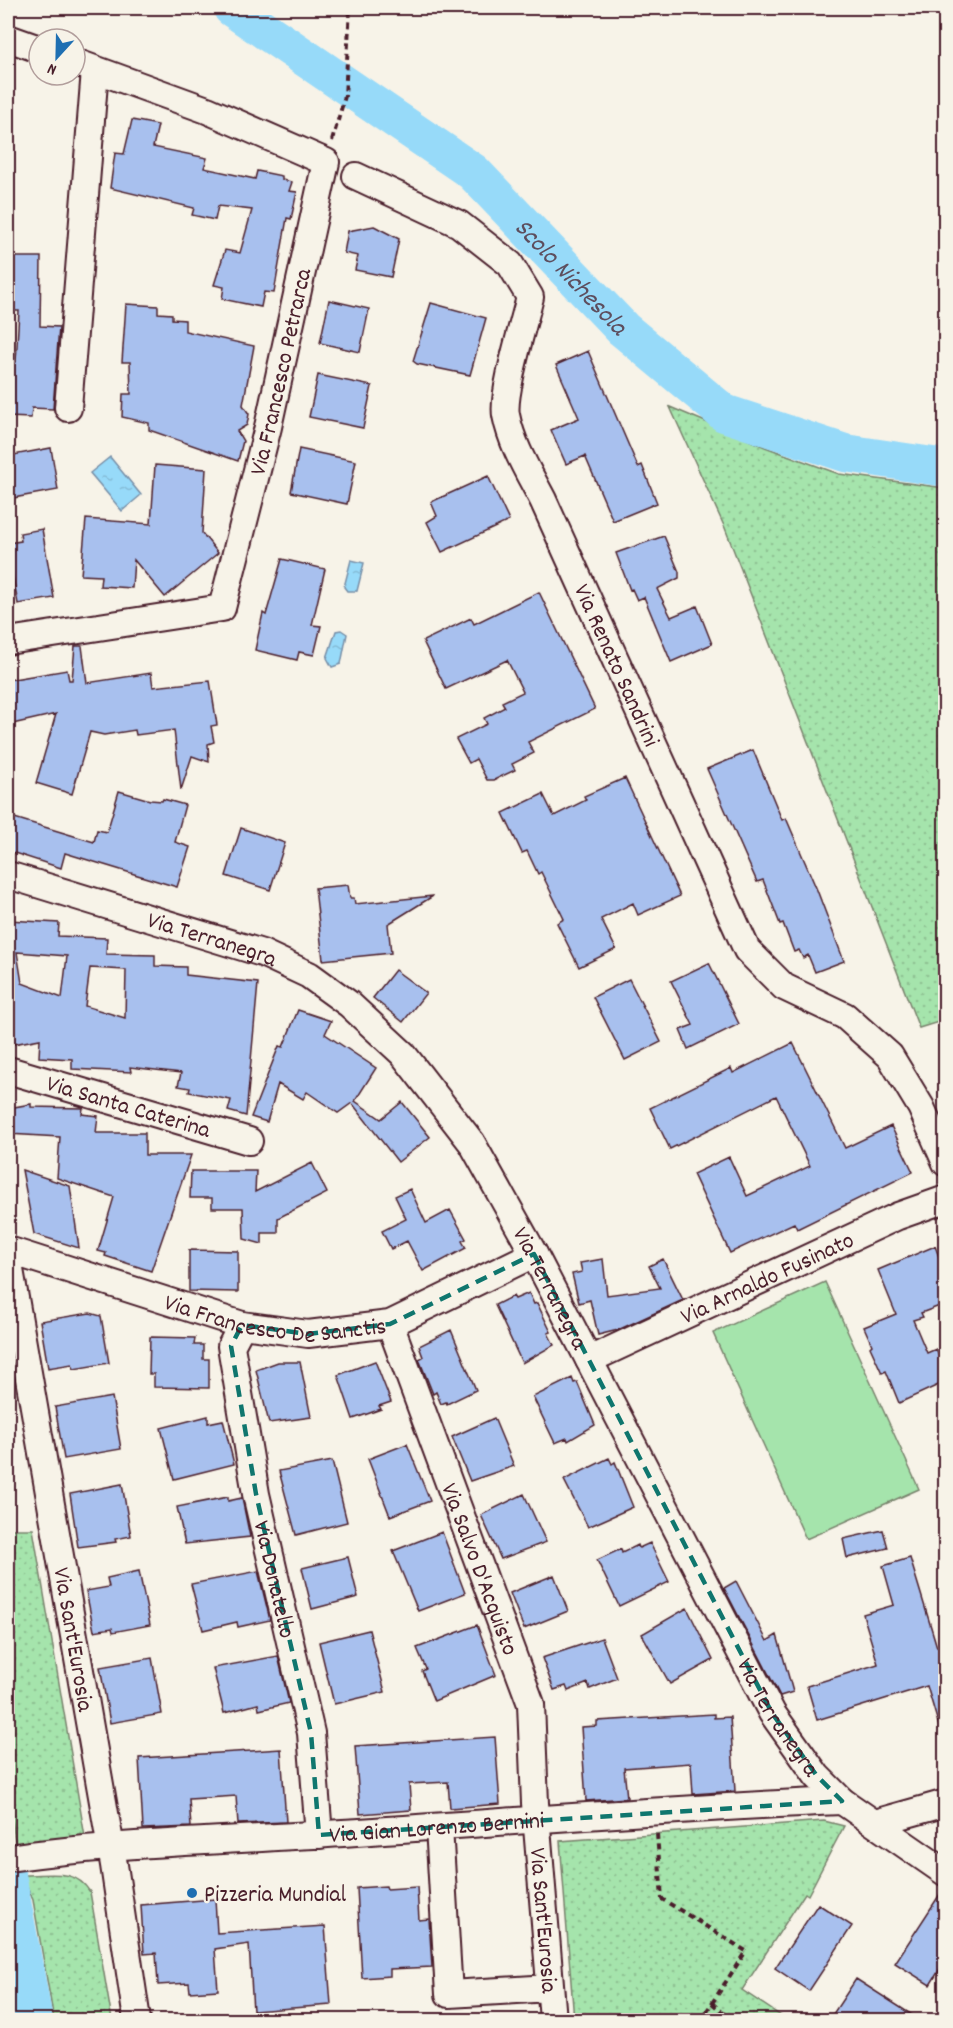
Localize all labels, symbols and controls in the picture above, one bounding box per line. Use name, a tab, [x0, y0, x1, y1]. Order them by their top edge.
north arrow	[27, 27, 87, 87]
text: N	[44, 56, 60, 81]
water label: Scolo Nichesola	[505, 211, 636, 346]
street label: Via Francesco Petrarca	[242, 265, 322, 479]
street label: Via Renato Sandrini	[563, 579, 667, 753]
street label: Via Terranegra	[143, 905, 283, 978]
street label: Via Santa Caterina	[42, 1068, 215, 1149]
street label: Via Terranegra	[502, 1221, 595, 1357]
street label: Via Arnaldo Fusinato	[676, 1225, 860, 1335]
street label: Via Francesco De Sanctis	[159, 1287, 388, 1354]
street label: Via Salvo D'Acquisto	[430, 1479, 525, 1661]
street label: Via Donatello	[243, 1518, 303, 1642]
street label: Via Sant'Eurosia	[42, 1565, 101, 1715]
street label: Via Terranegra	[726, 1653, 827, 1785]
street label: Via Gian Lorenzo Bernini	[328, 1805, 546, 1854]
street label: Via Sant'Eurosia	[519, 1846, 565, 1995]
place label: Pizzeria Mundial	[204, 1879, 347, 1913]
marker: Pizzeria Mundial	[185, 1886, 199, 1900]

